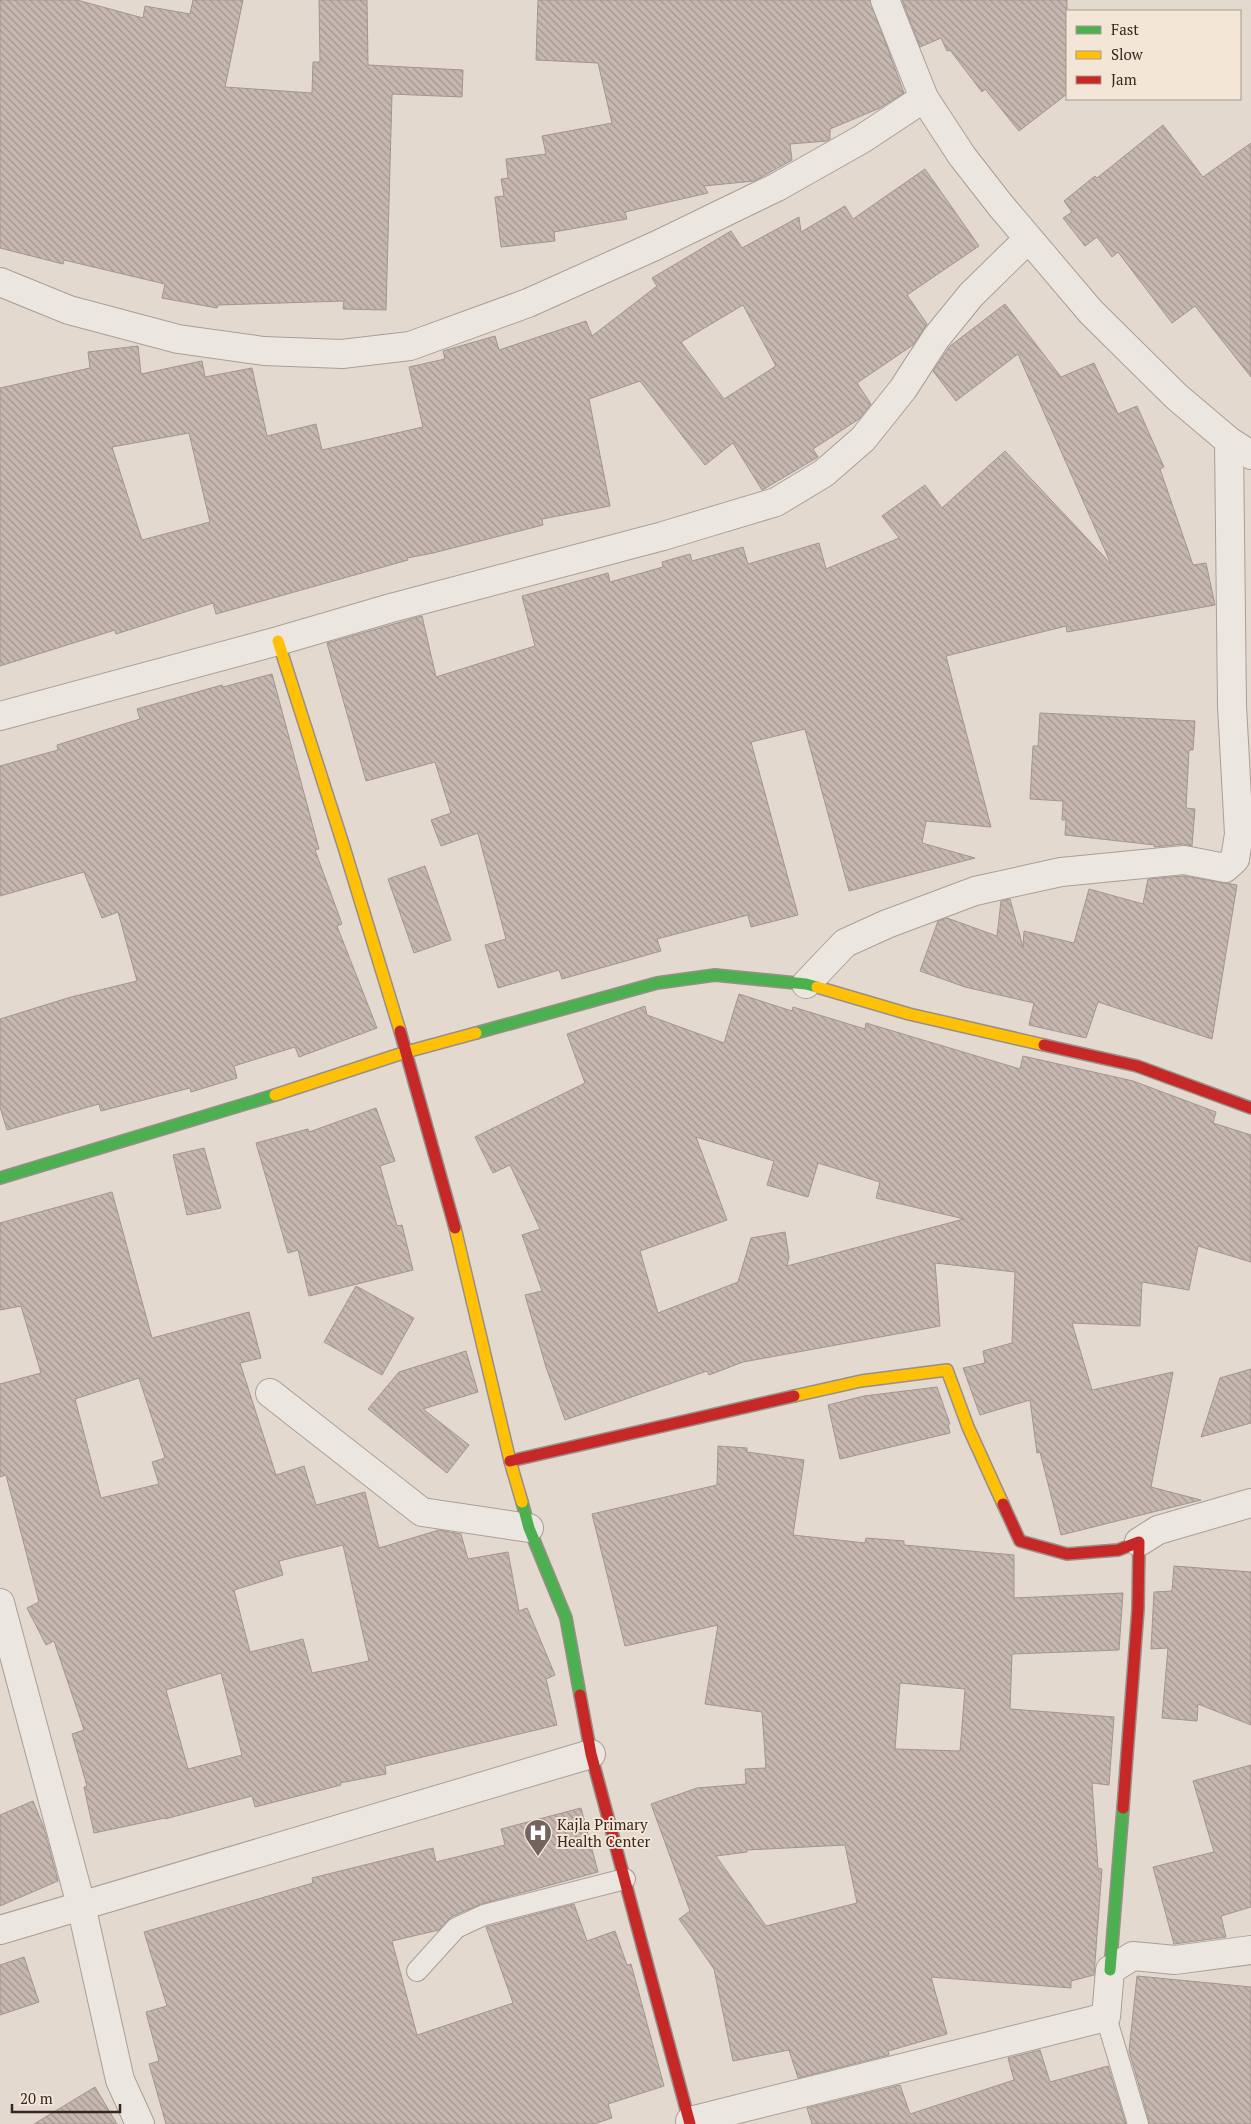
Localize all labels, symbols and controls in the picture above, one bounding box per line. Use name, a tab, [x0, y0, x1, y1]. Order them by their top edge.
legend	[1066, 10, 1241, 100]
text: Fast	[1111, 19, 1139, 39]
text: Slow	[1111, 44, 1144, 64]
text: Jam	[1111, 69, 1137, 89]
place label: Kajla Primary Health Center	[557, 1814, 650, 1851]
hospital icon: Kajla Primary Health Center	[523, 1818, 553, 1857]
scale bar	[12, 2082, 120, 2114]
text: 20 m	[20, 2088, 53, 2108]

